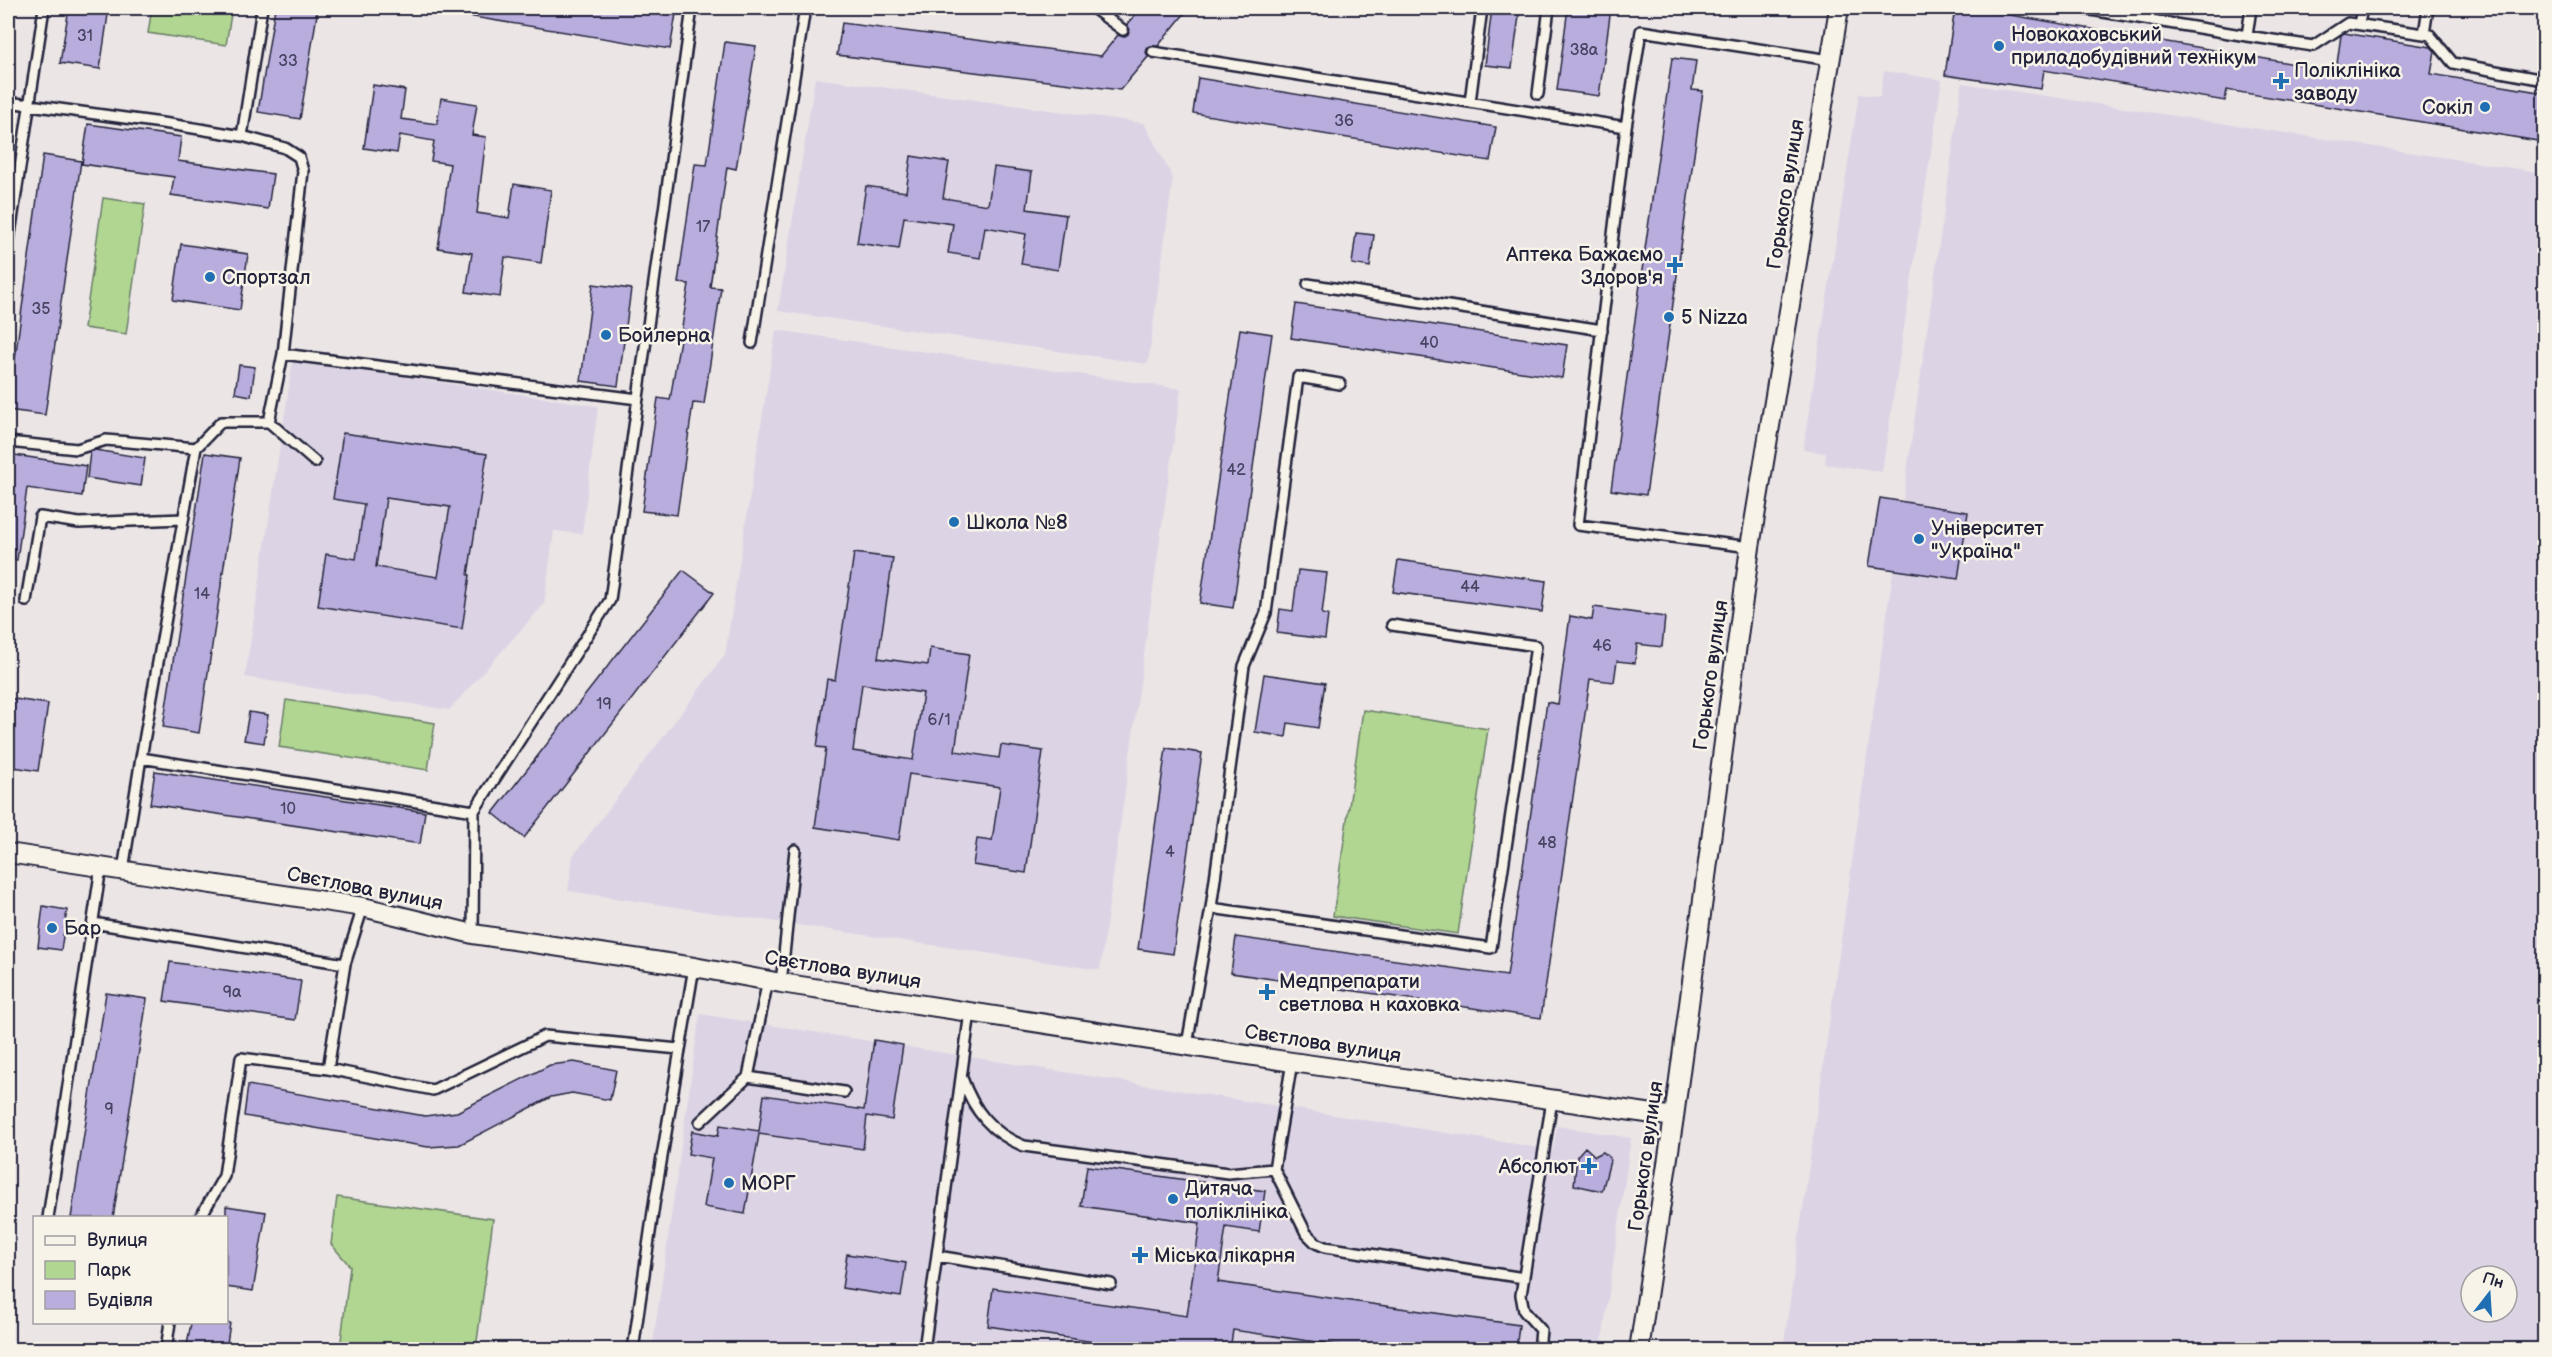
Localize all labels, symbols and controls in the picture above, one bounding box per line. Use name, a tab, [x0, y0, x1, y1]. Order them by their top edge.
place label: Новокаховський приладобудівний технікум	[2011, 23, 2257, 70]
house number: 31	[77, 27, 93, 46]
marker: Новокаховський приладобудівний технікум	[1992, 39, 2006, 53]
house number: 38а	[1570, 41, 1599, 60]
house number: 33	[278, 52, 298, 71]
place label: Поліклініка заводу	[2294, 59, 2401, 106]
marker: Поліклініка заводу	[2272, 72, 2290, 90]
place label: Сокіл	[2422, 96, 2473, 120]
marker: Сокіл	[2478, 100, 2492, 114]
house number: 36	[1334, 112, 1354, 131]
street label: Горького вулиця	[1762, 117, 1810, 271]
house number: 17	[696, 218, 710, 237]
place label: Аптека Бажаємо Здоров'я	[1505, 243, 1663, 290]
marker: Аптека Бажаємо Здоров'я	[1668, 258, 1682, 272]
place label: Спортзал	[222, 266, 311, 290]
marker: Спортзал	[203, 270, 217, 284]
house number: 35	[31, 300, 51, 319]
place label: 5 Nizza	[1681, 306, 1748, 330]
marker: 5 Nizza	[1662, 310, 1676, 324]
place label: Бойлерна	[618, 324, 711, 348]
marker: Бойлерна	[599, 328, 613, 342]
house number: 40	[1419, 334, 1439, 353]
house number: 42	[1226, 461, 1246, 480]
place label: Школа №8	[966, 511, 1068, 535]
marker: Школа №8	[947, 515, 961, 529]
place label: Університет "Україна"	[1931, 517, 2045, 564]
marker: Університет "Україна"	[1912, 532, 1926, 546]
house number: 44	[1460, 578, 1480, 597]
house number: 14	[194, 585, 210, 604]
street label: Горького вулиця	[1689, 598, 1733, 752]
house number: 46	[1592, 637, 1612, 656]
house number: 19	[596, 695, 612, 714]
house number: 6/1	[927, 711, 951, 730]
house number: 10	[280, 800, 296, 819]
house number: 48	[1537, 834, 1557, 853]
house number: 4	[1165, 843, 1175, 862]
street label: Свєтлова вулиця	[285, 862, 445, 916]
place label: Бар	[64, 917, 102, 941]
marker: Бар	[45, 921, 59, 935]
street label: Свєтлова вулиця	[763, 946, 923, 994]
place label: Медпрепарати светлова н каховка	[1279, 970, 1460, 1017]
house number: 9а	[223, 983, 242, 1002]
marker: Медпрепарати светлова н каховка	[1260, 985, 1274, 999]
street label: Свєтлова вулиця	[1243, 1020, 1403, 1068]
street label: Горького вулиця	[1624, 1079, 1668, 1233]
house number: 9	[104, 1100, 114, 1119]
place label: Абсолют	[1498, 1155, 1578, 1179]
marker: Абсолют	[1582, 1159, 1596, 1173]
place label: МОРГ	[741, 1172, 796, 1196]
marker: МОРГ	[722, 1176, 736, 1190]
place label: Дитяча поліклініка	[1185, 1177, 1289, 1224]
marker: Дитяча поліклініка	[1166, 1192, 1180, 1206]
legend	[33, 1216, 228, 1324]
text: Вулиця	[87, 1230, 148, 1251]
place label: Міська лікарня	[1154, 1244, 1295, 1268]
marker: Міська лікарня	[1131, 1246, 1149, 1264]
text: Парк	[87, 1260, 131, 1281]
north arrow	[2459, 1264, 2519, 1324]
text: Пн	[2480, 1269, 2506, 1293]
text: Будівля	[87, 1290, 153, 1311]

